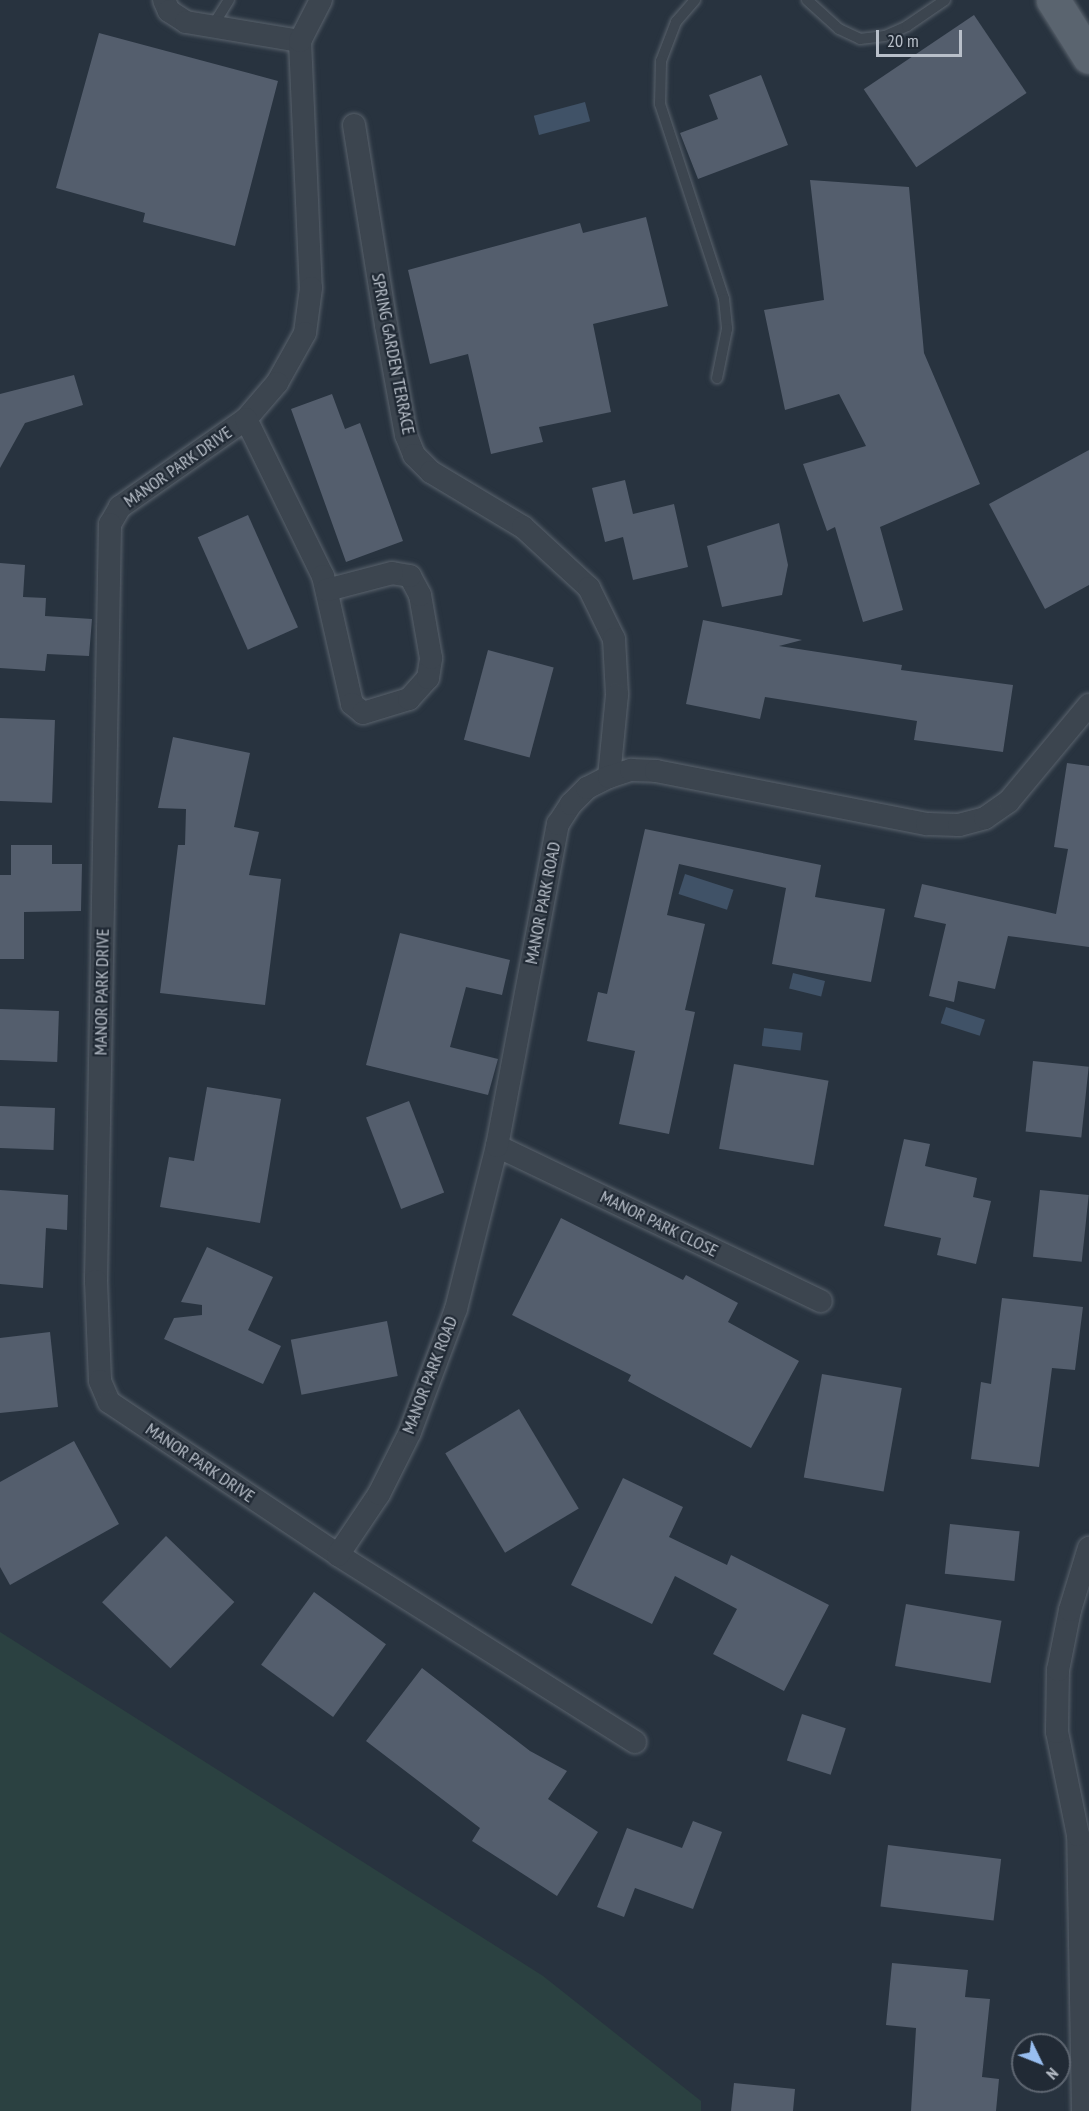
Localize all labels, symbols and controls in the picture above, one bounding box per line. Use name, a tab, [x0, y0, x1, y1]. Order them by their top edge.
scale bar	[879, 18, 964, 56]
text: 20 m	[887, 29, 919, 52]
street label: SPRING GARDEN TERRACE	[367, 271, 419, 437]
street label: MANOR PARK DRIVE	[120, 422, 236, 512]
street label: MANOR PARK ROAD	[521, 840, 565, 966]
street label: MANOR PARK DRIVE	[90, 928, 114, 1056]
street label: MANOR PARK CLOSE	[596, 1186, 722, 1262]
street label: MANOR PARK ROAD	[398, 1313, 462, 1437]
street label: MANOR PARK DRIVE	[141, 1418, 259, 1508]
north arrow	[1011, 2033, 1071, 2093]
text: N	[1042, 2064, 1063, 2084]

